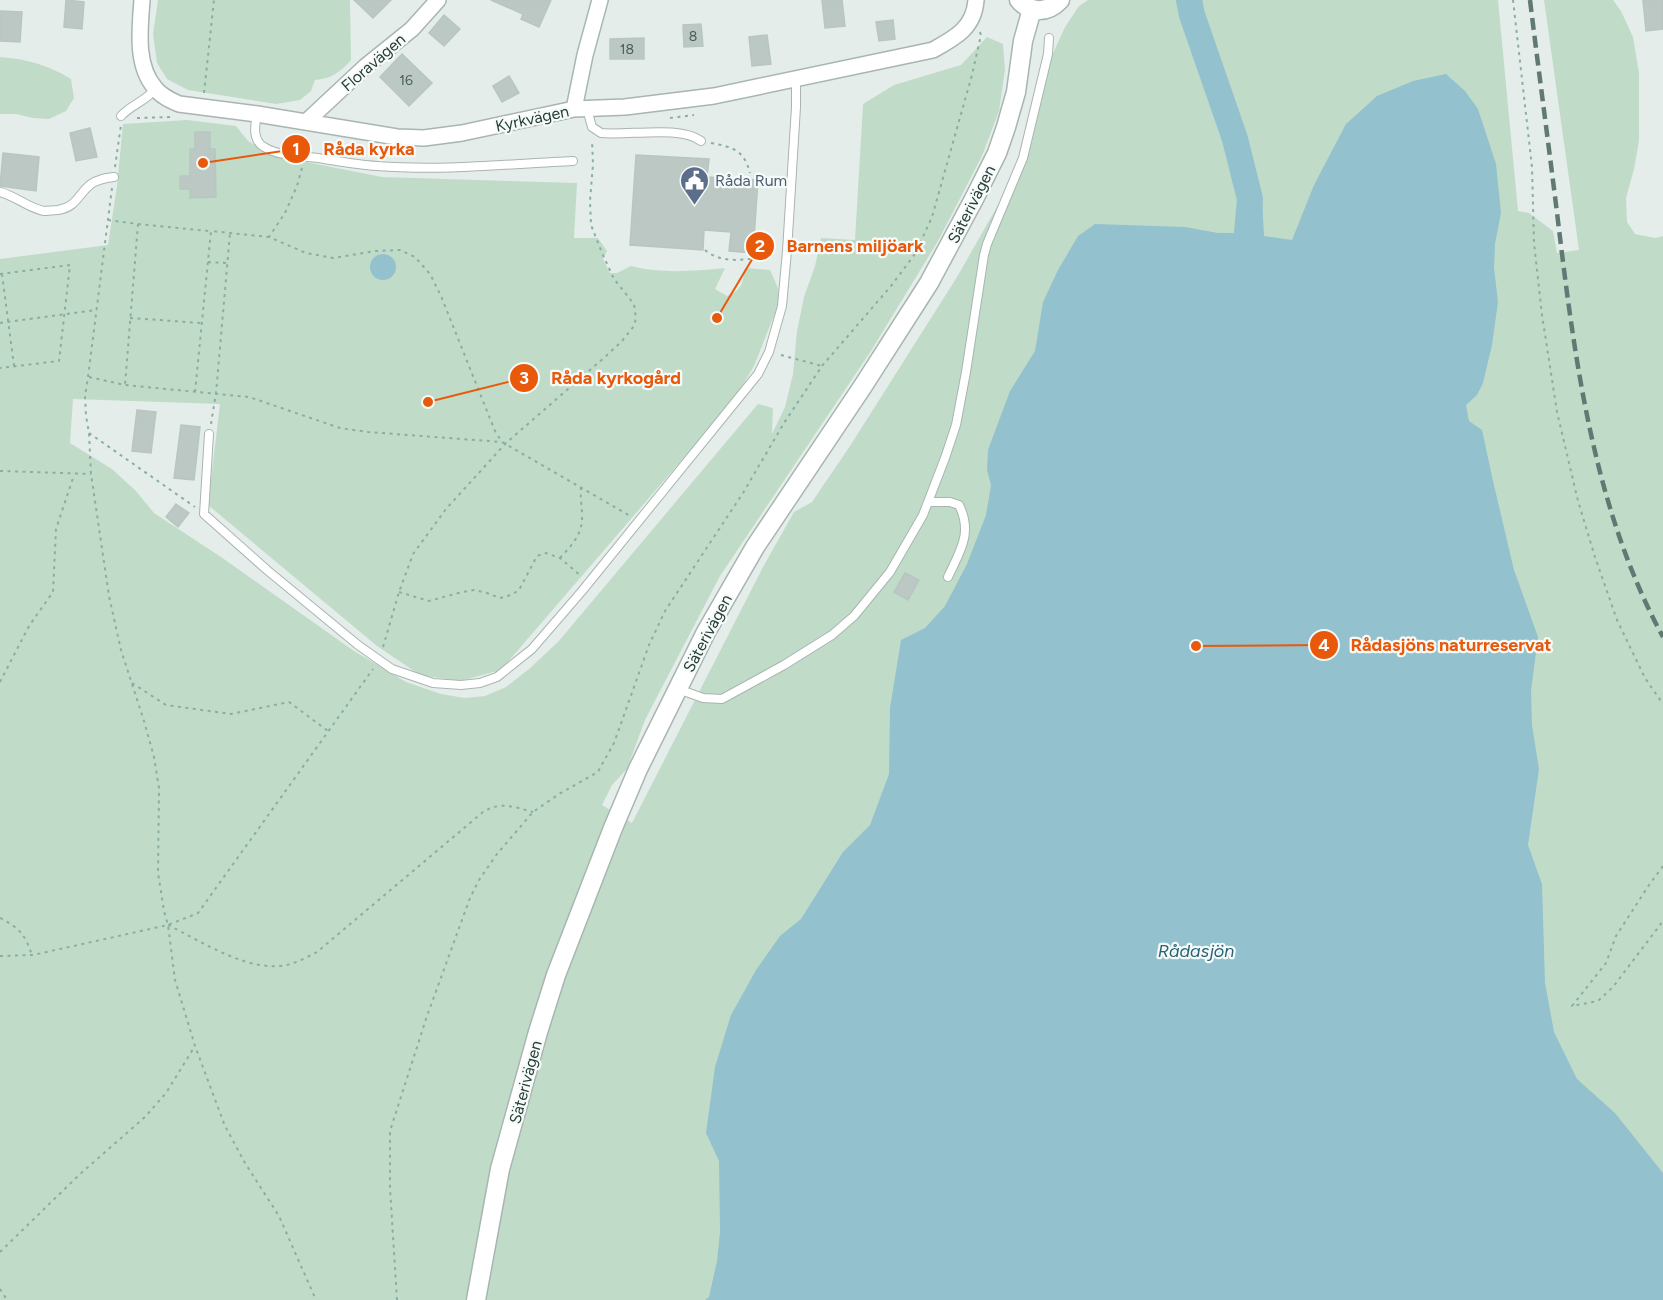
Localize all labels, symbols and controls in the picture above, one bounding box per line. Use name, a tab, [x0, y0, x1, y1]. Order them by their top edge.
house number: 8	[689, 28, 697, 45]
street label: Floravägen	[337, 29, 409, 95]
house number: 18	[620, 41, 634, 58]
house number: 16	[399, 72, 413, 89]
street label: Kyrkvägen	[494, 101, 571, 136]
callout: Råda kyrka	[281, 131, 426, 167]
text: 1	[292, 138, 300, 160]
text: Råda kyrka	[323, 138, 415, 160]
street label: Säterivägen	[944, 162, 999, 247]
public building icon: Råda Rum	[678, 164, 710, 206]
place label: Råda Rum	[715, 171, 787, 190]
callout: Barnens miljöark	[745, 228, 936, 264]
text: 2	[755, 235, 765, 257]
text: Barnens miljöark	[786, 235, 924, 257]
callout: Råda kyrkogård	[509, 360, 693, 396]
text: 3	[519, 367, 529, 389]
text: Råda kyrkogård	[551, 367, 681, 389]
street label: Säterivägen	[679, 591, 736, 675]
callout: Rådasjöns naturreservat	[1309, 627, 1564, 663]
text: 4	[1318, 634, 1330, 656]
text: Rådasjöns naturreservat	[1350, 634, 1552, 656]
water label: Rådasjön	[1158, 940, 1234, 962]
street label: Säterivägen	[505, 1038, 546, 1126]

